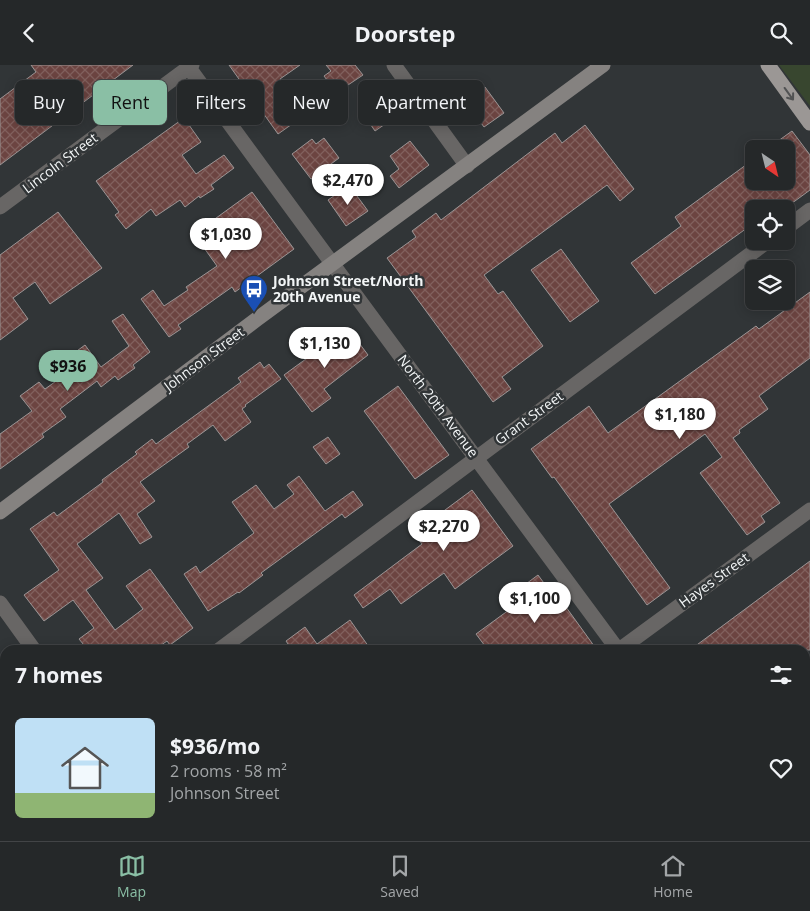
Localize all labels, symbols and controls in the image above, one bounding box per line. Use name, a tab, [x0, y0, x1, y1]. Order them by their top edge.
text: Doorstep	[355, 18, 455, 48]
icon: back	[15, 19, 43, 47]
icon: search	[767, 19, 795, 47]
chip: Buy	[15, 80, 83, 125]
chip: Rent	[93, 80, 167, 125]
chip: Filters	[177, 80, 264, 125]
chip: New	[274, 80, 348, 125]
chip: Apartment	[358, 80, 484, 125]
one-way arrow	[784, 87, 794, 101]
street label: Lincoln Street	[18, 128, 101, 197]
north arrow	[745, 140, 795, 190]
map controls	[745, 140, 795, 310]
pin: $2,470	[307, 163, 389, 206]
text: $2,470	[323, 169, 373, 191]
button: locate	[745, 200, 795, 250]
pin: $1,030	[185, 217, 267, 260]
text: $1,030	[201, 223, 251, 245]
button: layers	[745, 260, 795, 310]
place label: Johnson Street/North 20th Avenue	[271, 271, 423, 306]
bus stop icon: Johnson Street/North 20th Avenue	[239, 274, 269, 313]
street label: Johnson Street	[158, 322, 248, 396]
pin: $1,130	[284, 327, 366, 369]
text: $1,130	[300, 332, 350, 354]
pin: $936	[38, 349, 98, 392]
street label: North 20th Avenue	[394, 351, 483, 461]
text: $936	[50, 355, 86, 377]
street label: Grant Street	[491, 386, 567, 449]
pin: $1,180	[639, 397, 721, 440]
text: $1,180	[655, 403, 705, 425]
pin: $2,270	[403, 509, 485, 552]
text: $2,270	[419, 515, 469, 537]
street label: Hayes Street	[675, 548, 753, 611]
pin: $1,100	[494, 581, 576, 624]
text: $1,100	[510, 587, 560, 609]
text: 7 homes	[15, 661, 103, 689]
icon: filters	[767, 661, 795, 689]
text: $936/mo	[170, 732, 260, 760]
icon: home	[55, 738, 115, 798]
icon: heart	[767, 754, 795, 782]
text: 2 rooms · 58 m²	[170, 760, 287, 782]
text: Johnson Street	[170, 782, 279, 804]
tab: Map	[117, 852, 146, 901]
tab: Saved	[380, 852, 419, 901]
tab: Home	[653, 852, 693, 901]

